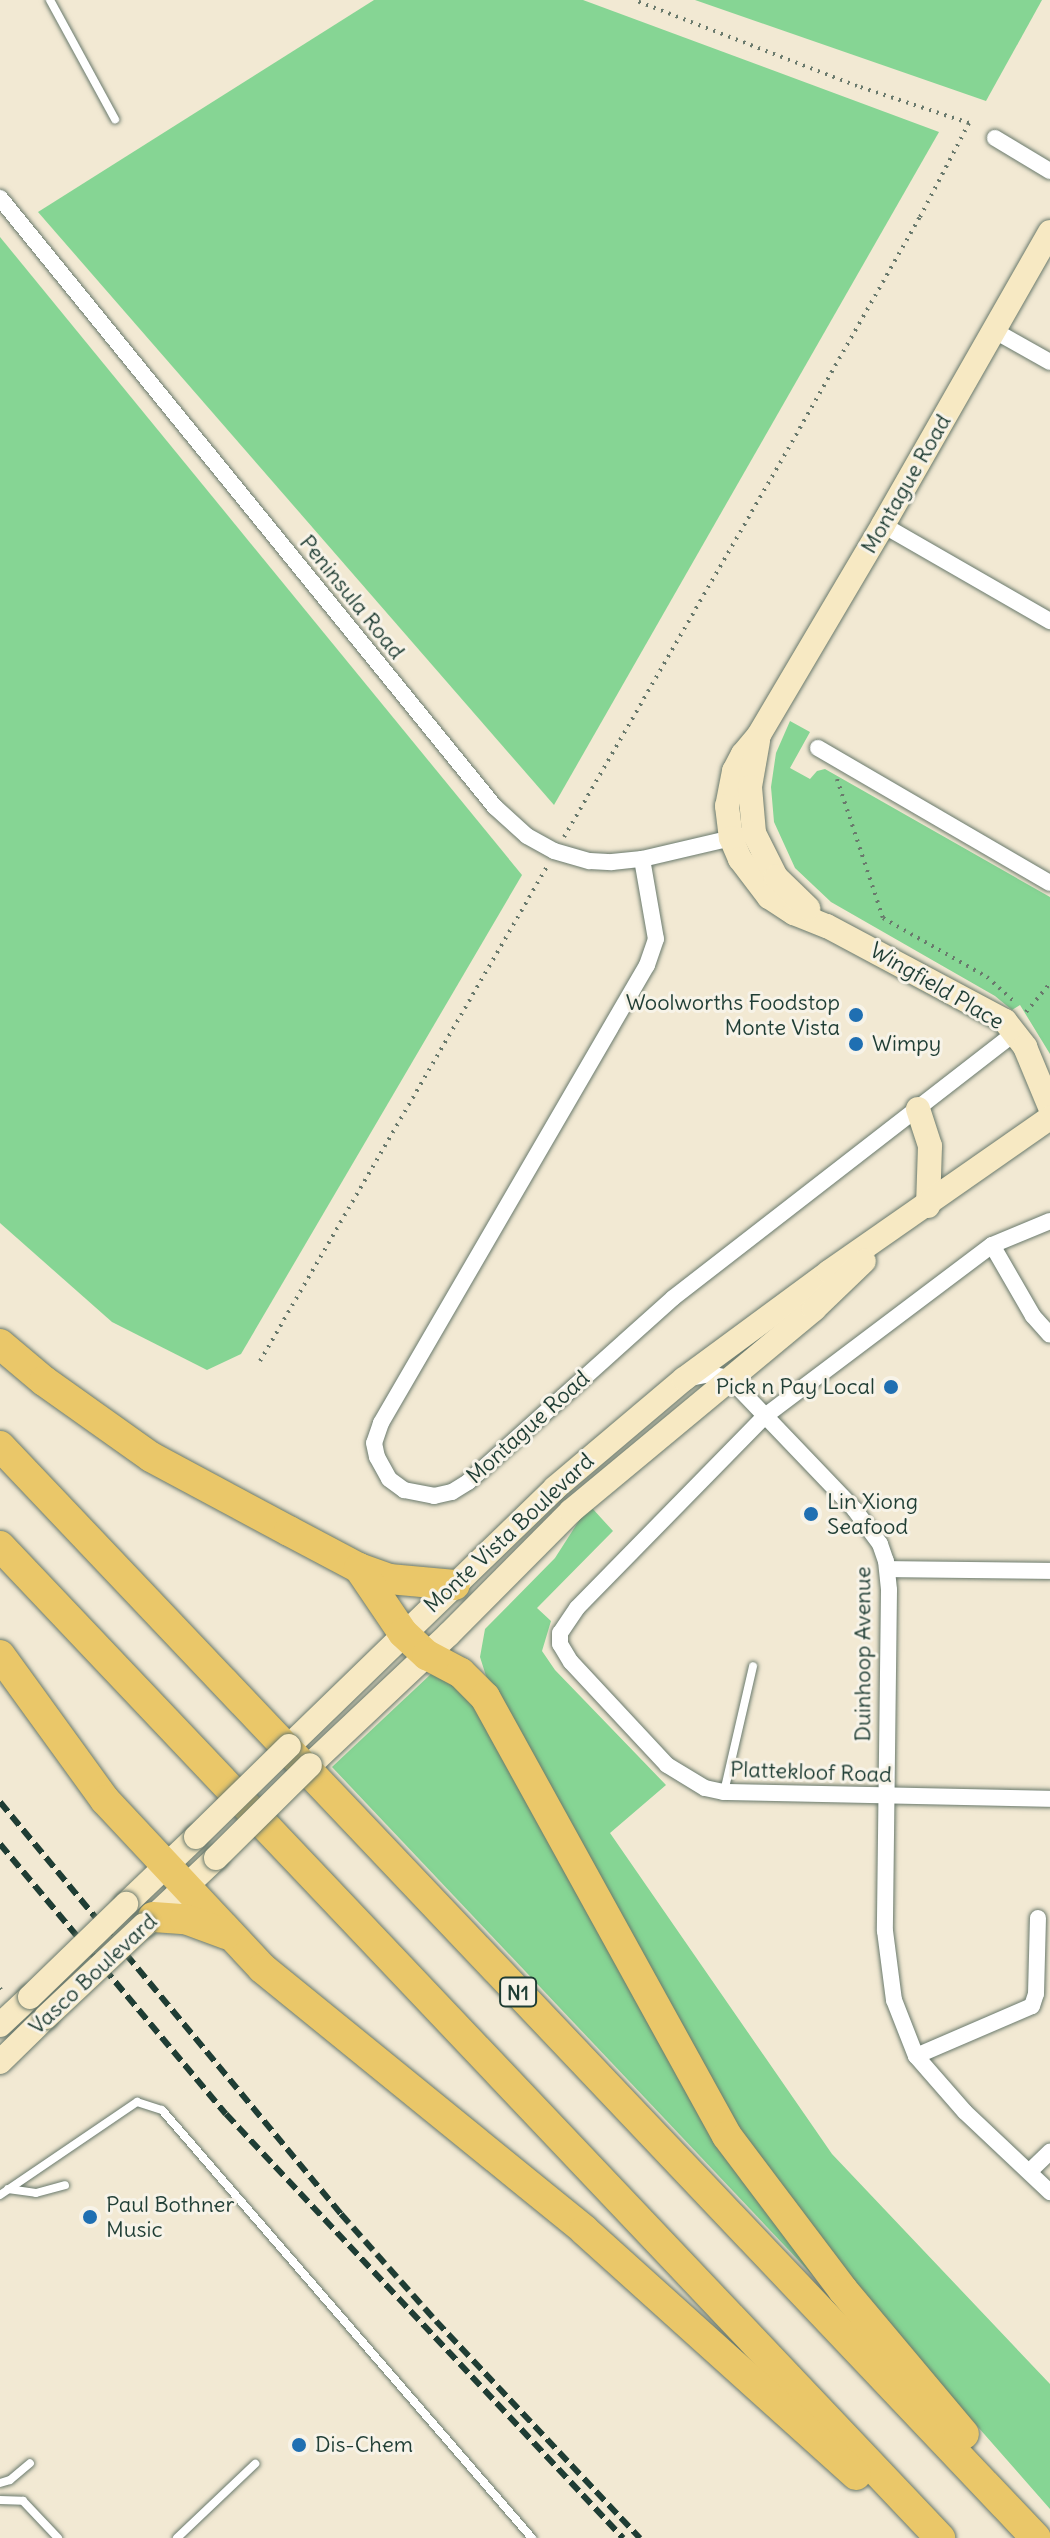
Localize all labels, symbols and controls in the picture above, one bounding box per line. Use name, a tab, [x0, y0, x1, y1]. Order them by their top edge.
street label: Montague Road	[856, 410, 956, 558]
street label: Peninsula Road	[294, 530, 410, 664]
street label: Wingfield Place	[865, 937, 1009, 1035]
place label: Woolworths Foodstop Monte Vista	[626, 989, 840, 1040]
marker: Woolworths Foodstop Monte Vista	[847, 1006, 865, 1024]
place label: Wimpy	[872, 1031, 941, 1057]
marker: Wimpy	[847, 1035, 865, 1053]
street label: Montague Road	[461, 1365, 595, 1489]
place label: Pick n Pay Local	[716, 1374, 875, 1400]
marker: Pick n Pay Local	[882, 1378, 900, 1396]
street label: Monte Vista Boulevard	[419, 1448, 599, 1618]
place label: Lin Xiong Seafood	[827, 1488, 918, 1540]
marker: Lin Xiong Seafood	[802, 1505, 820, 1523]
street label: Duinhoop Avenue	[850, 1566, 876, 1742]
street label: Plattekloof Road	[730, 1756, 892, 1788]
street label: Vasco Boulevard	[24, 1908, 162, 2040]
road number: N1	[498, 1976, 538, 2008]
place label: Paul Bothner Music	[106, 2191, 234, 2242]
marker: Paul Bothner Music	[81, 2208, 99, 2226]
place label: Dis-Chem	[315, 2432, 413, 2458]
marker: Dis-Chem	[290, 2436, 308, 2454]

